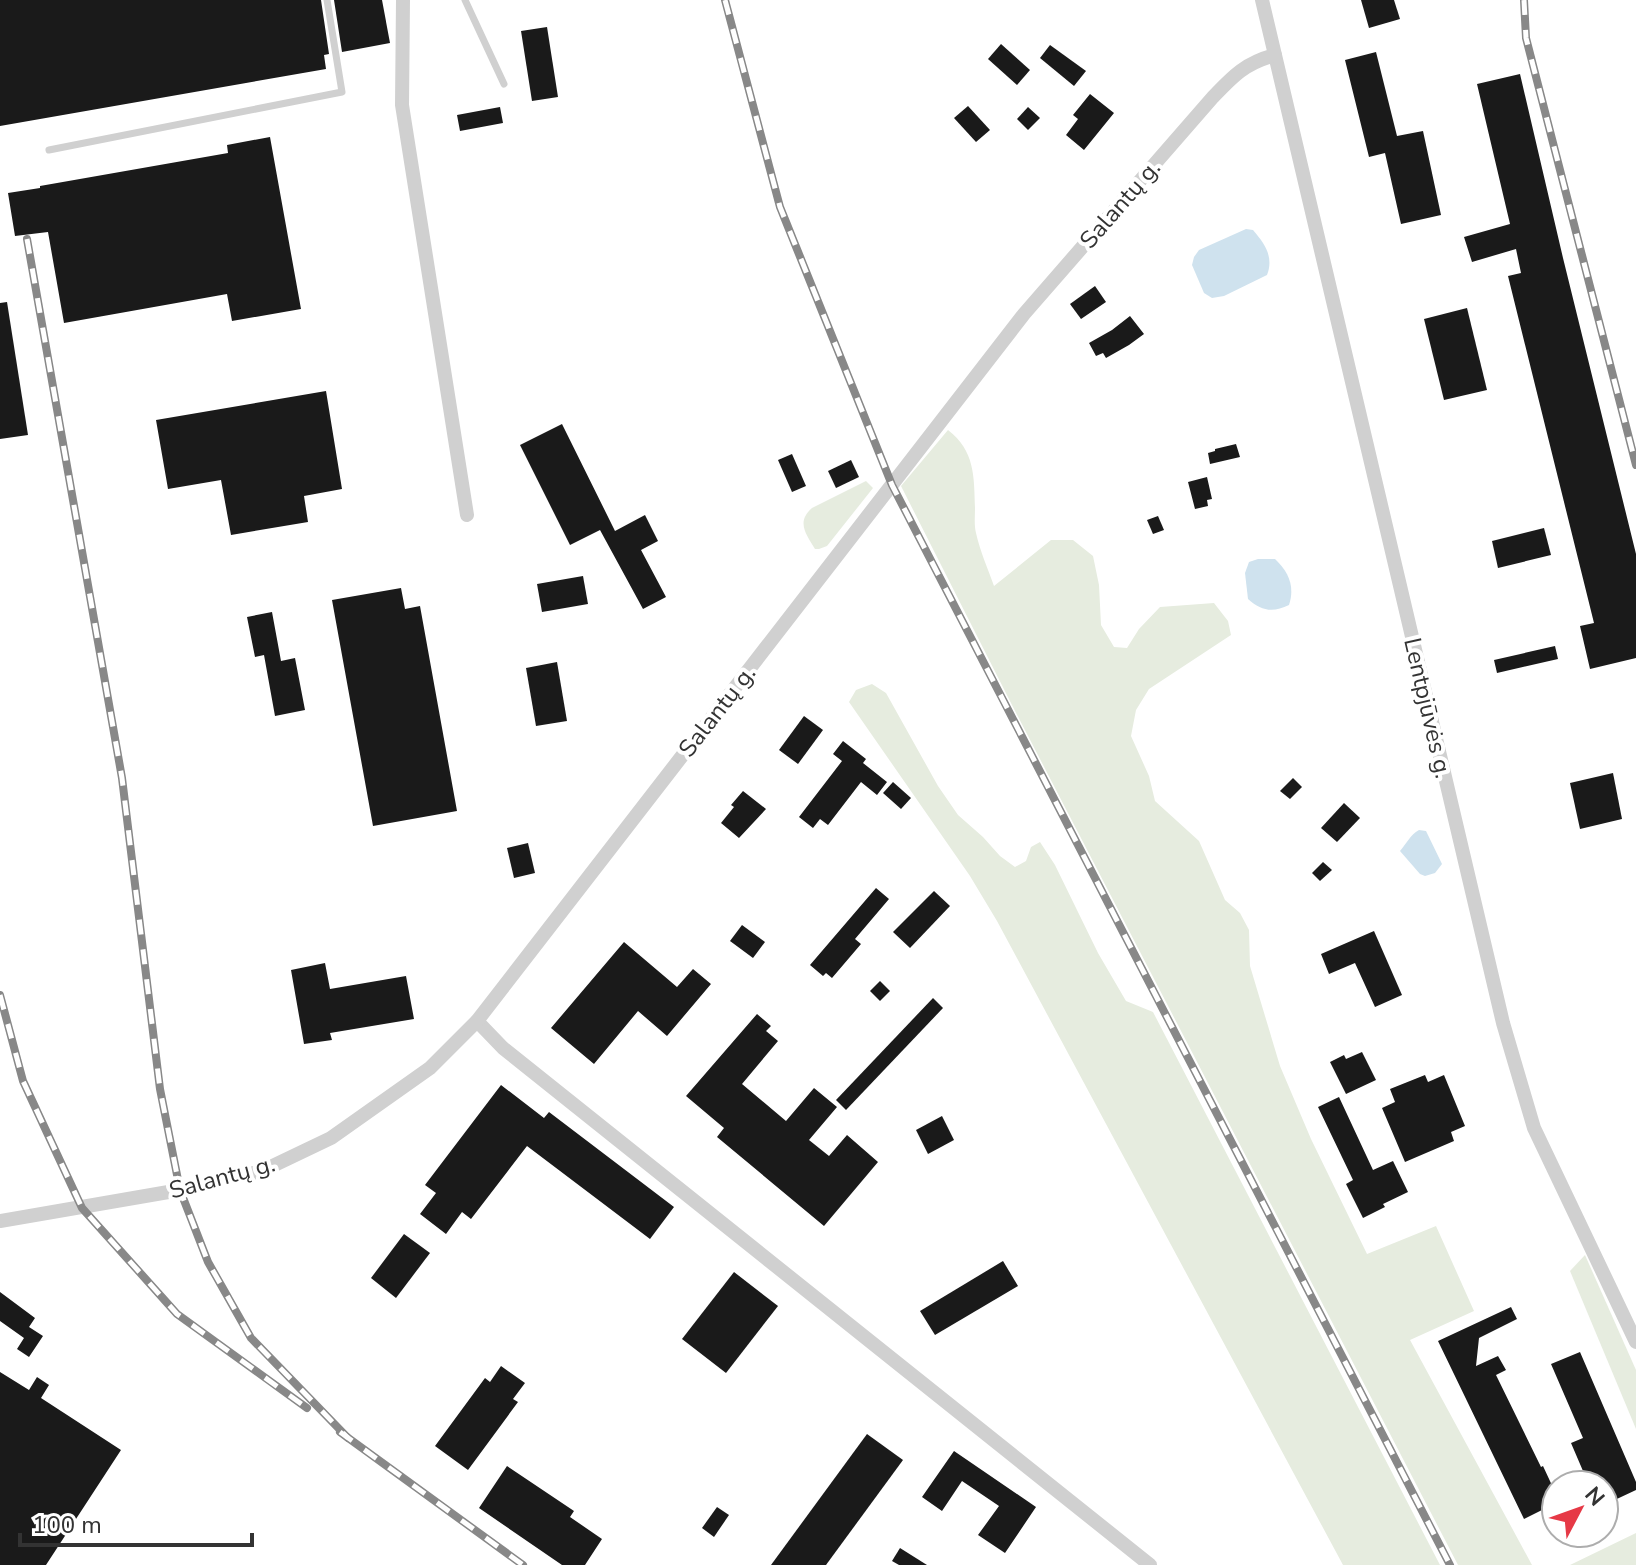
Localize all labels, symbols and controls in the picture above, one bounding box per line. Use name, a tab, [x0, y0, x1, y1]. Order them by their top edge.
street label: Salantų g.	[1072, 153, 1168, 255]
street label: Lentpjūvės g.	[1396, 635, 1460, 781]
street label: Salantų g.	[671, 658, 763, 764]
street label: Salantų g.	[165, 1148, 279, 1206]
north arrow	[1540, 1469, 1620, 1549]
text: N	[1578, 1480, 1611, 1513]
scale bar	[20, 1497, 252, 1547]
text: 100 m	[32, 1509, 102, 1541]

